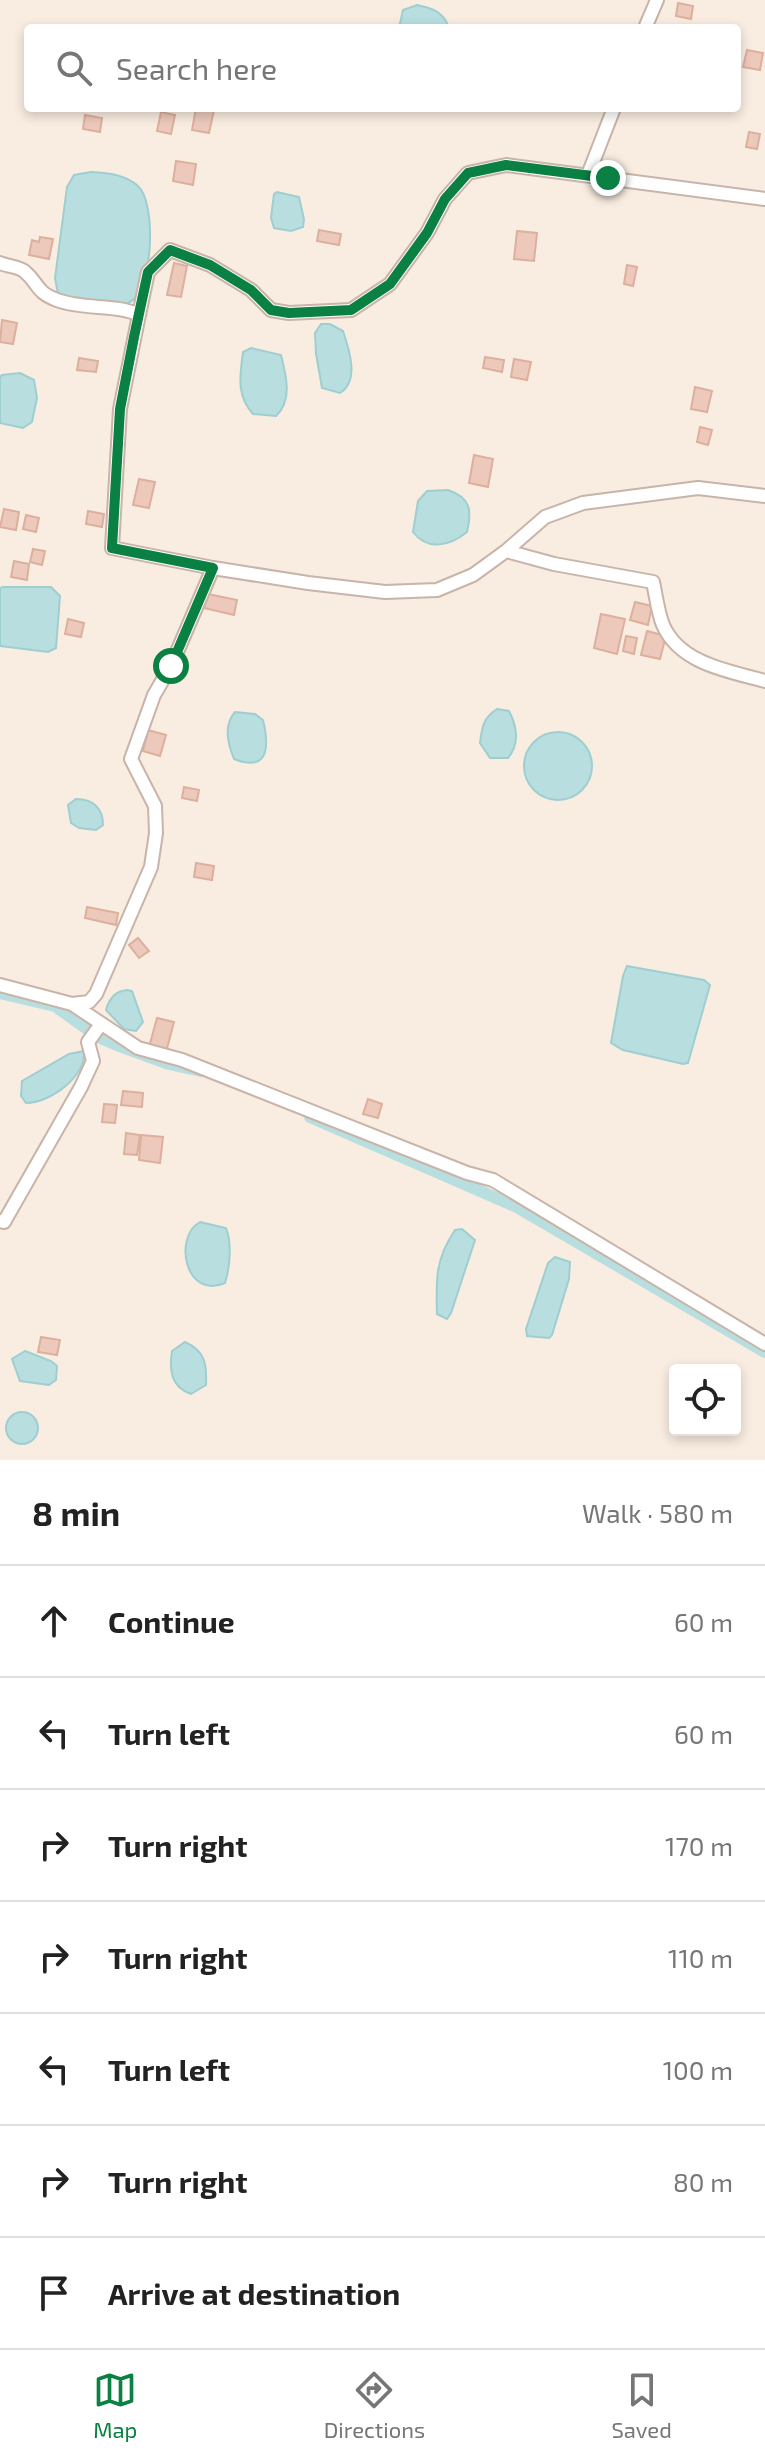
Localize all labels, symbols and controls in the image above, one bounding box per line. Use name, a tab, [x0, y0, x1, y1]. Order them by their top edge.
search box	[24, 24, 741, 112]
icon: search	[52, 46, 96, 90]
text: Search here	[116, 50, 277, 86]
route end	[590, 160, 626, 196]
route start	[153, 648, 189, 684]
map controls	[669, 1364, 741, 1436]
button: locate	[669, 1364, 741, 1436]
text: 8 min	[32, 1492, 120, 1533]
text: Walk · 580 m	[582, 1497, 733, 1528]
icon: ahead	[32, 1599, 76, 1643]
text: Continue	[108, 1603, 235, 1639]
text: 60 m	[674, 1606, 733, 1637]
icon: left	[32, 1711, 76, 1755]
text: Turn left	[108, 1715, 230, 1751]
text: 60 m	[674, 1718, 733, 1749]
icon: right	[32, 1823, 76, 1867]
text: Turn right	[108, 1827, 248, 1863]
text: 170 m	[665, 1830, 733, 1861]
icon: right	[32, 1935, 76, 1979]
text: Turn right	[108, 1939, 248, 1975]
text: 110 m	[668, 1942, 733, 1973]
icon: left	[32, 2047, 76, 2091]
text: Turn left	[108, 2051, 230, 2087]
text: 100 m	[663, 2054, 733, 2085]
icon: right	[32, 2159, 76, 2203]
text: Turn right	[108, 2163, 248, 2199]
text: 80 m	[673, 2166, 733, 2197]
icon: arrive	[32, 2271, 76, 2315]
text: Arrive at destination	[108, 2275, 400, 2311]
tab: Map	[93, 2368, 137, 2442]
tab: Directions	[324, 2368, 425, 2442]
tab: Saved	[611, 2368, 672, 2442]

